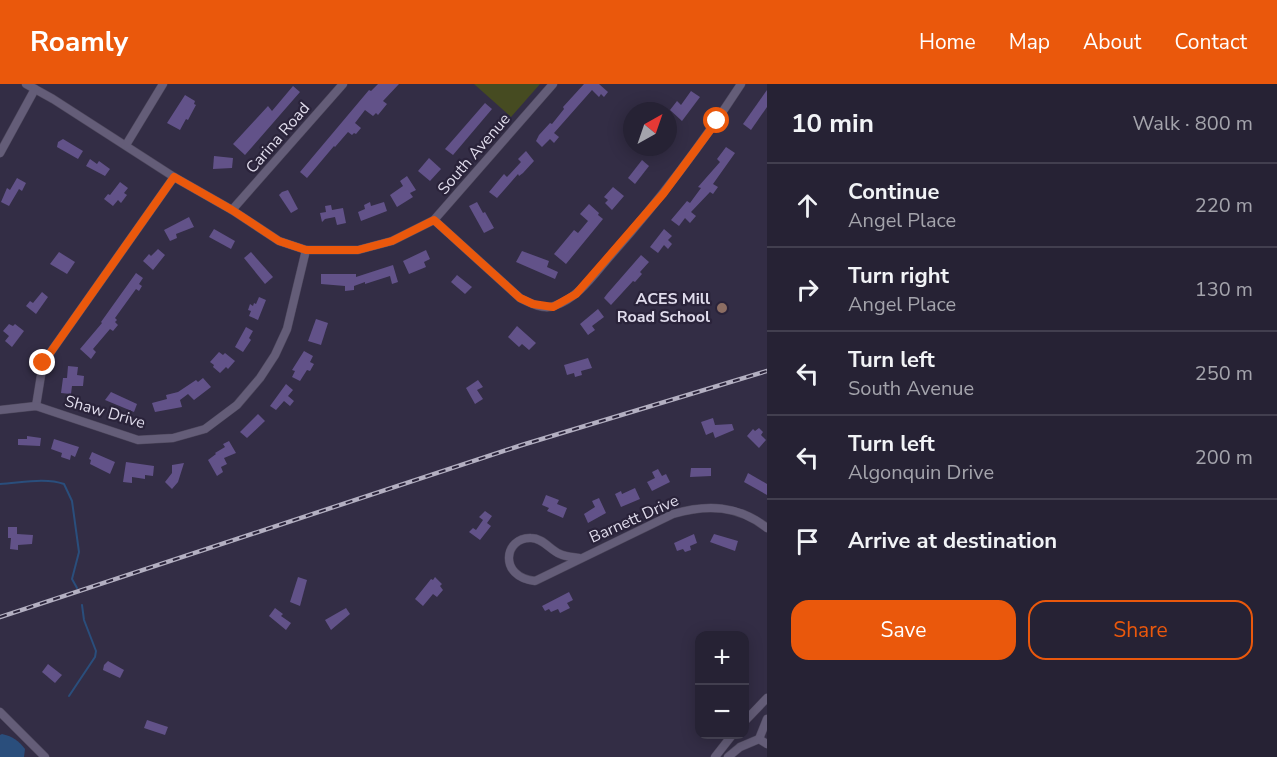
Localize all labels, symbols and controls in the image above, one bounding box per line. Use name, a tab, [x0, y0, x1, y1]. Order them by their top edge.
text: Roamly	[30, 23, 128, 61]
text: Home	[919, 28, 976, 56]
text: Map	[1009, 28, 1050, 56]
text: About	[1083, 28, 1141, 56]
text: Contact	[1174, 28, 1247, 56]
street label: Carina Road	[241, 98, 315, 178]
north arrow	[623, 102, 677, 156]
text: 10 min	[791, 106, 874, 141]
route start	[703, 107, 729, 133]
street label: South Avenue	[433, 109, 515, 199]
text: Walk · 800 m	[1133, 110, 1253, 137]
text: Continue	[848, 177, 939, 207]
icon: ahead	[791, 189, 824, 222]
text: 220 m	[1195, 192, 1253, 219]
text: Angel Place	[848, 207, 956, 234]
text: Turn right	[848, 261, 949, 291]
icon: right	[791, 273, 824, 306]
text: 130 m	[1195, 276, 1253, 303]
place label: ACES Mill Road School	[617, 288, 710, 328]
text: Angel Place	[848, 291, 956, 318]
marker: ACES Mill Road School	[715, 301, 729, 315]
text: Turn left	[848, 345, 935, 375]
route end	[29, 349, 55, 375]
icon: left	[791, 357, 824, 390]
text: 250 m	[1195, 360, 1253, 387]
text: South Avenue	[848, 375, 974, 402]
street label: Shaw Drive	[62, 390, 148, 434]
text: Turn left	[848, 429, 935, 459]
icon: left	[791, 441, 824, 474]
text: 200 m	[1195, 444, 1253, 471]
text: Algonquin Drive	[848, 459, 994, 486]
street label: Barnett Drive	[586, 489, 682, 549]
icon: arrive	[791, 525, 824, 558]
text: Arrive at destination	[848, 526, 1057, 556]
button: Save	[791, 600, 1016, 660]
button: Share	[1028, 600, 1253, 660]
map controls	[695, 631, 749, 739]
button: +	[695, 631, 749, 685]
button: −	[695, 685, 749, 739]

